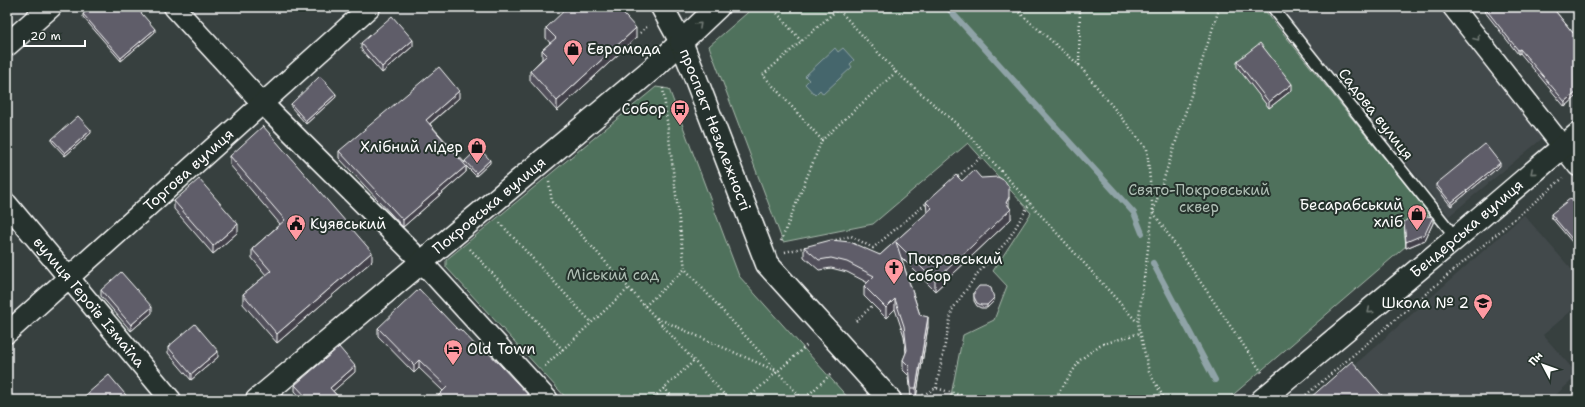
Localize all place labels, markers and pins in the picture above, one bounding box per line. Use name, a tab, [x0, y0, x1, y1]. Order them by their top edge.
shop icon: Евромода	[562, 38, 584, 66]
place label: Евромода	[587, 39, 661, 59]
bus stop icon: Собор	[669, 98, 691, 126]
place label: Собор	[621, 99, 666, 119]
shop icon: Хлібний лідер	[466, 136, 488, 164]
place label: Хлібний лідер	[360, 137, 463, 157]
place label: Бесарабський хліб	[1299, 195, 1403, 232]
shop icon: Бесарабський хліб	[1406, 203, 1428, 231]
public building icon: Куявський	[285, 213, 307, 241]
place label: Куявський	[310, 214, 386, 234]
place label: Покровський собор	[908, 249, 1003, 286]
church icon: Покровський собор	[883, 257, 905, 285]
school or university icon: Школа № 2	[1472, 292, 1494, 320]
place label: Школа № 2	[1382, 293, 1469, 313]
hotel icon: Old Town	[442, 338, 464, 366]
place label: Old Town	[467, 339, 535, 359]

